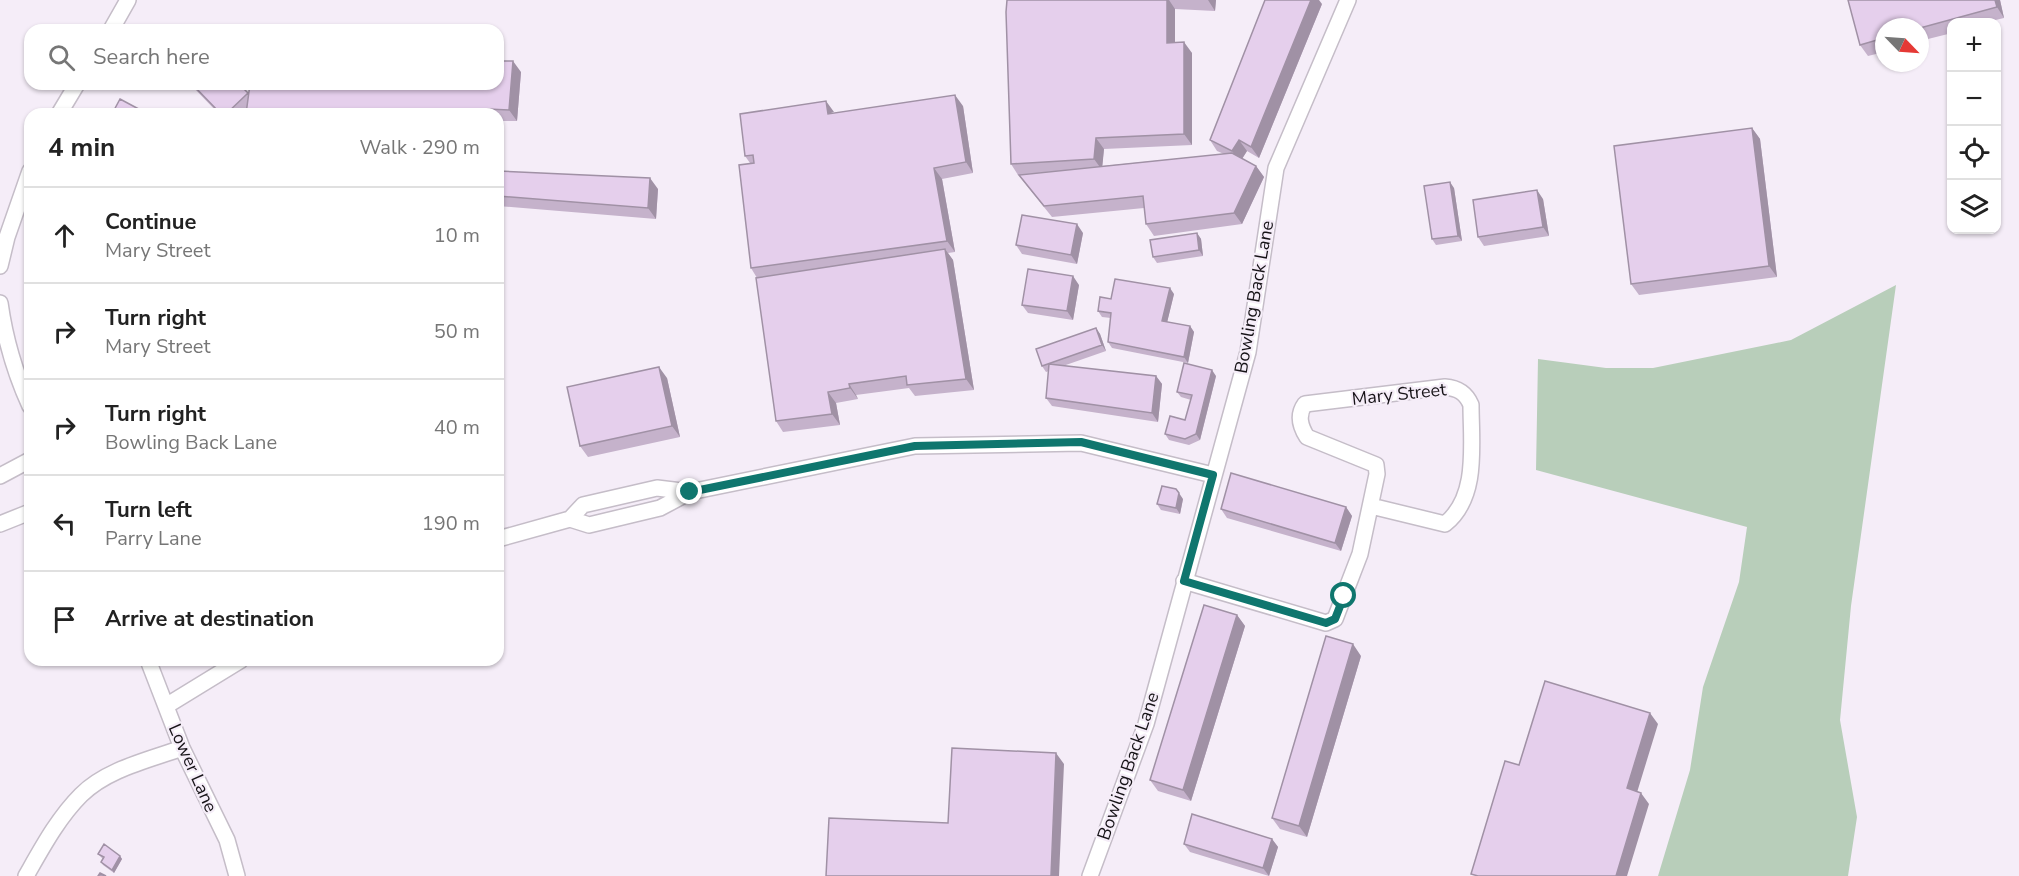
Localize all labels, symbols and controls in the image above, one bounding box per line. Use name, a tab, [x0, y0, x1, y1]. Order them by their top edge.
north arrow	[1875, 18, 1929, 72]
map controls	[1947, 18, 2001, 234]
button: +	[1947, 18, 2001, 72]
search box	[24, 24, 504, 90]
icon: search	[45, 41, 78, 74]
text: Search here	[93, 42, 210, 72]
button: −	[1947, 72, 2001, 126]
button: locate	[1947, 126, 2001, 180]
text: 4 min	[48, 130, 115, 165]
text: Walk · 290 m	[360, 134, 480, 161]
button: layers	[1947, 180, 2001, 234]
text: Continue	[105, 207, 196, 237]
icon: ahead	[48, 219, 81, 252]
street label: Bowling Back Lane	[1229, 219, 1279, 375]
text: 10 m	[434, 222, 480, 249]
text: Mary Street	[105, 237, 210, 264]
text: Turn right	[105, 303, 206, 333]
icon: right	[48, 315, 81, 348]
text: 50 m	[434, 318, 480, 345]
text: Mary Street	[105, 333, 210, 360]
street label: Mary Street	[1351, 377, 1448, 411]
text: Turn right	[105, 399, 206, 429]
icon: right	[48, 411, 81, 444]
text: 40 m	[434, 414, 480, 441]
text: Bowling Back Lane	[105, 429, 277, 456]
route end	[676, 478, 702, 504]
text: Turn left	[105, 495, 192, 525]
icon: left	[48, 507, 81, 540]
text: 190 m	[422, 510, 480, 537]
text: Parry Lane	[105, 525, 202, 552]
route start	[1330, 582, 1356, 608]
icon: arrive	[48, 603, 81, 636]
text: Arrive at destination	[105, 604, 314, 634]
street label: Bowling Back Lane	[1091, 689, 1165, 843]
street label: Lower Lane	[163, 720, 223, 816]

